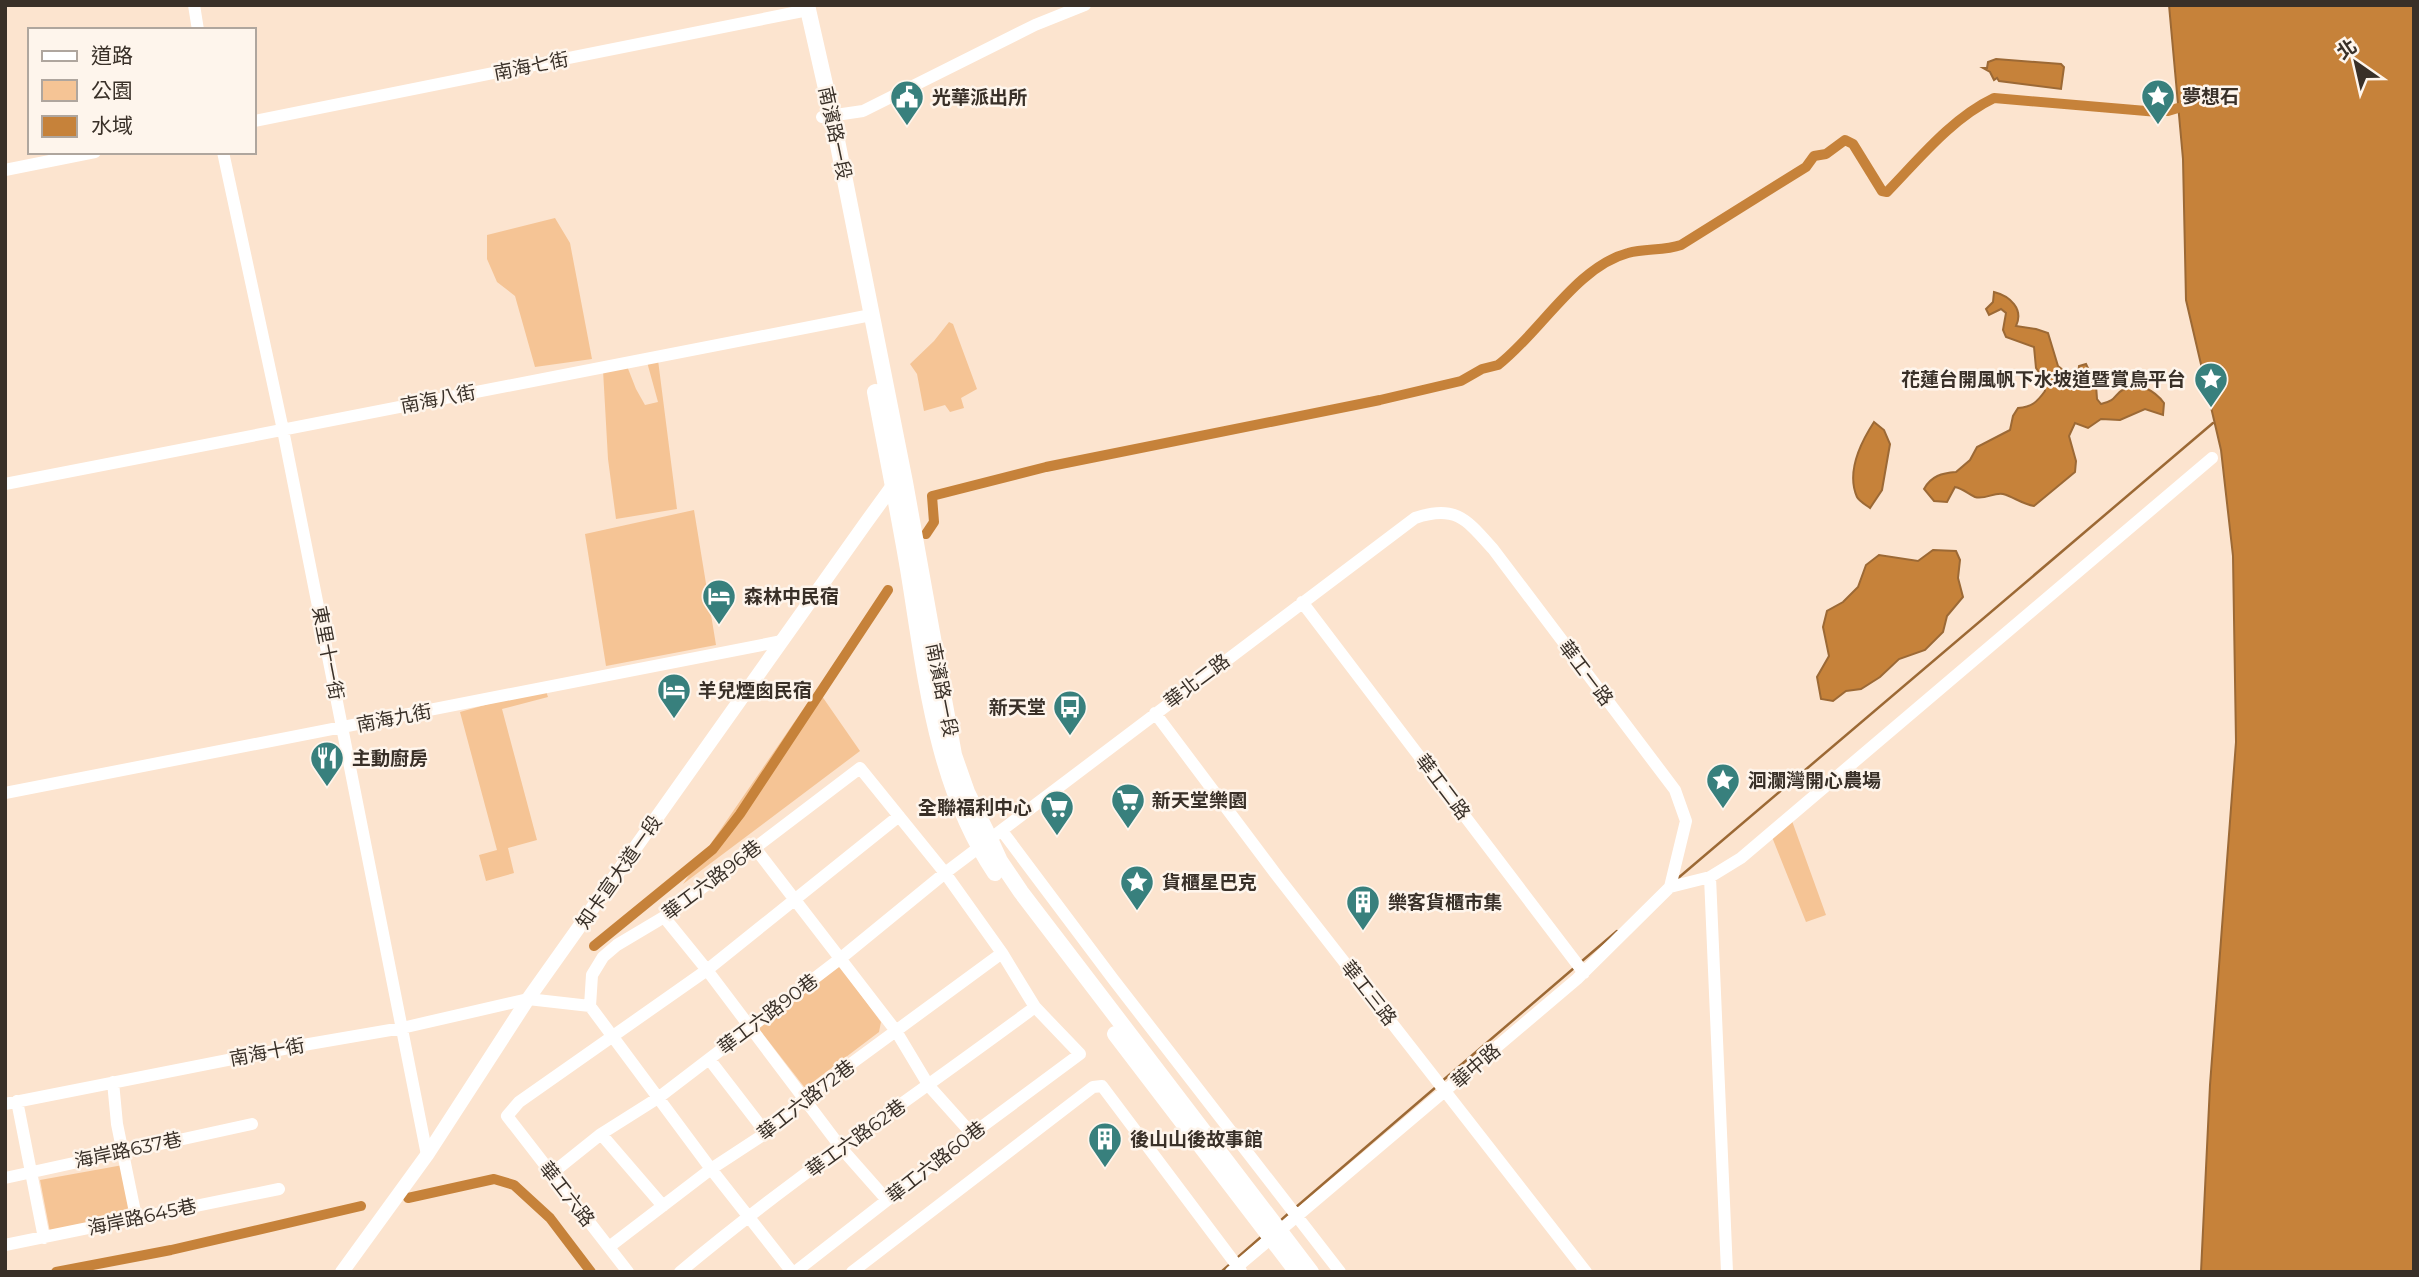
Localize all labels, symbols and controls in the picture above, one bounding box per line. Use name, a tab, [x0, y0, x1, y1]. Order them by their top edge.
legend	[28, 28, 256, 154]
north arrow	[2321, 28, 2391, 98]
text: 北	[2332, 34, 2361, 64]
text: 道路	[91, 43, 133, 68]
street label: 南海七街	[491, 47, 571, 85]
place icon: 夢想石	[2139, 77, 2177, 126]
text: 公園	[91, 78, 133, 103]
public building icon: 光華派出所	[888, 78, 926, 127]
street label: 南濱路一段	[814, 84, 856, 182]
place label: 夢想石	[2182, 85, 2239, 108]
place label: 光華派出所	[932, 86, 1027, 109]
text: 水域	[91, 113, 133, 138]
place icon: 花蓮台開風帆下水坡道暨賞鳥平台	[2192, 360, 2230, 409]
place label: 花蓮台開風帆下水坡道暨賞鳥平台	[1901, 368, 2186, 391]
street label: 南海八街	[398, 380, 478, 418]
hotel icon: 森林中民宿	[700, 577, 738, 626]
place label: 森林中民宿	[744, 585, 839, 608]
street label: 東里十一街	[308, 604, 348, 702]
street label: 華工一路	[1554, 636, 1618, 710]
street label: 南濱路一段	[922, 641, 962, 739]
street label: 華北二路	[1160, 649, 1234, 713]
hotel icon: 羊兒煙囪民宿	[655, 671, 693, 720]
place label: 羊兒煙囪民宿	[698, 679, 812, 702]
bus stop icon: 新天堂	[1051, 688, 1089, 737]
place label: 新天堂	[989, 696, 1046, 719]
street label: 南海九街	[354, 699, 434, 737]
restaurant icon: 主動廚房	[308, 739, 346, 788]
place label: 主動廚房	[352, 747, 428, 770]
street label: 華工二路	[1411, 750, 1475, 824]
place icon: 洄瀾灣開心農場	[1704, 761, 1742, 810]
place label: 洄瀾灣開心農場	[1748, 769, 1881, 792]
supermarket icon: 新天堂樂園	[1109, 781, 1147, 830]
supermarket icon: 全聯福利中心	[1038, 788, 1076, 837]
place label: 新天堂樂園	[1152, 789, 1247, 812]
place label: 全聯福利中心	[918, 796, 1032, 819]
street label: 知卡宣大道一段	[571, 811, 667, 933]
street label: 華工六路96巷	[658, 835, 766, 925]
place icon: 貨櫃星巴克	[1118, 863, 1156, 912]
place label: 貨櫃星巴克	[1162, 871, 1257, 894]
building icon: 樂客貨櫃市集	[1344, 883, 1382, 932]
place label: 樂客貨櫃市集	[1388, 891, 1502, 914]
street label: 華工三路	[1337, 956, 1401, 1030]
street label: 華工六路90巷	[713, 969, 823, 1059]
street label: 南海十街	[227, 1033, 307, 1071]
street label: 華中路	[1447, 1039, 1505, 1093]
street label: 華工六路72巷	[753, 1055, 859, 1145]
street label: 華工六路62巷	[802, 1094, 910, 1182]
street label: 華工六路60巷	[882, 1116, 990, 1208]
building icon: 後山山後故事館	[1086, 1120, 1124, 1169]
street label: 海岸路637巷	[72, 1127, 184, 1173]
place label: 後山山後故事館	[1130, 1128, 1263, 1151]
street label: 華工六路	[535, 1157, 599, 1231]
street label: 海岸路645巷	[85, 1194, 199, 1240]

